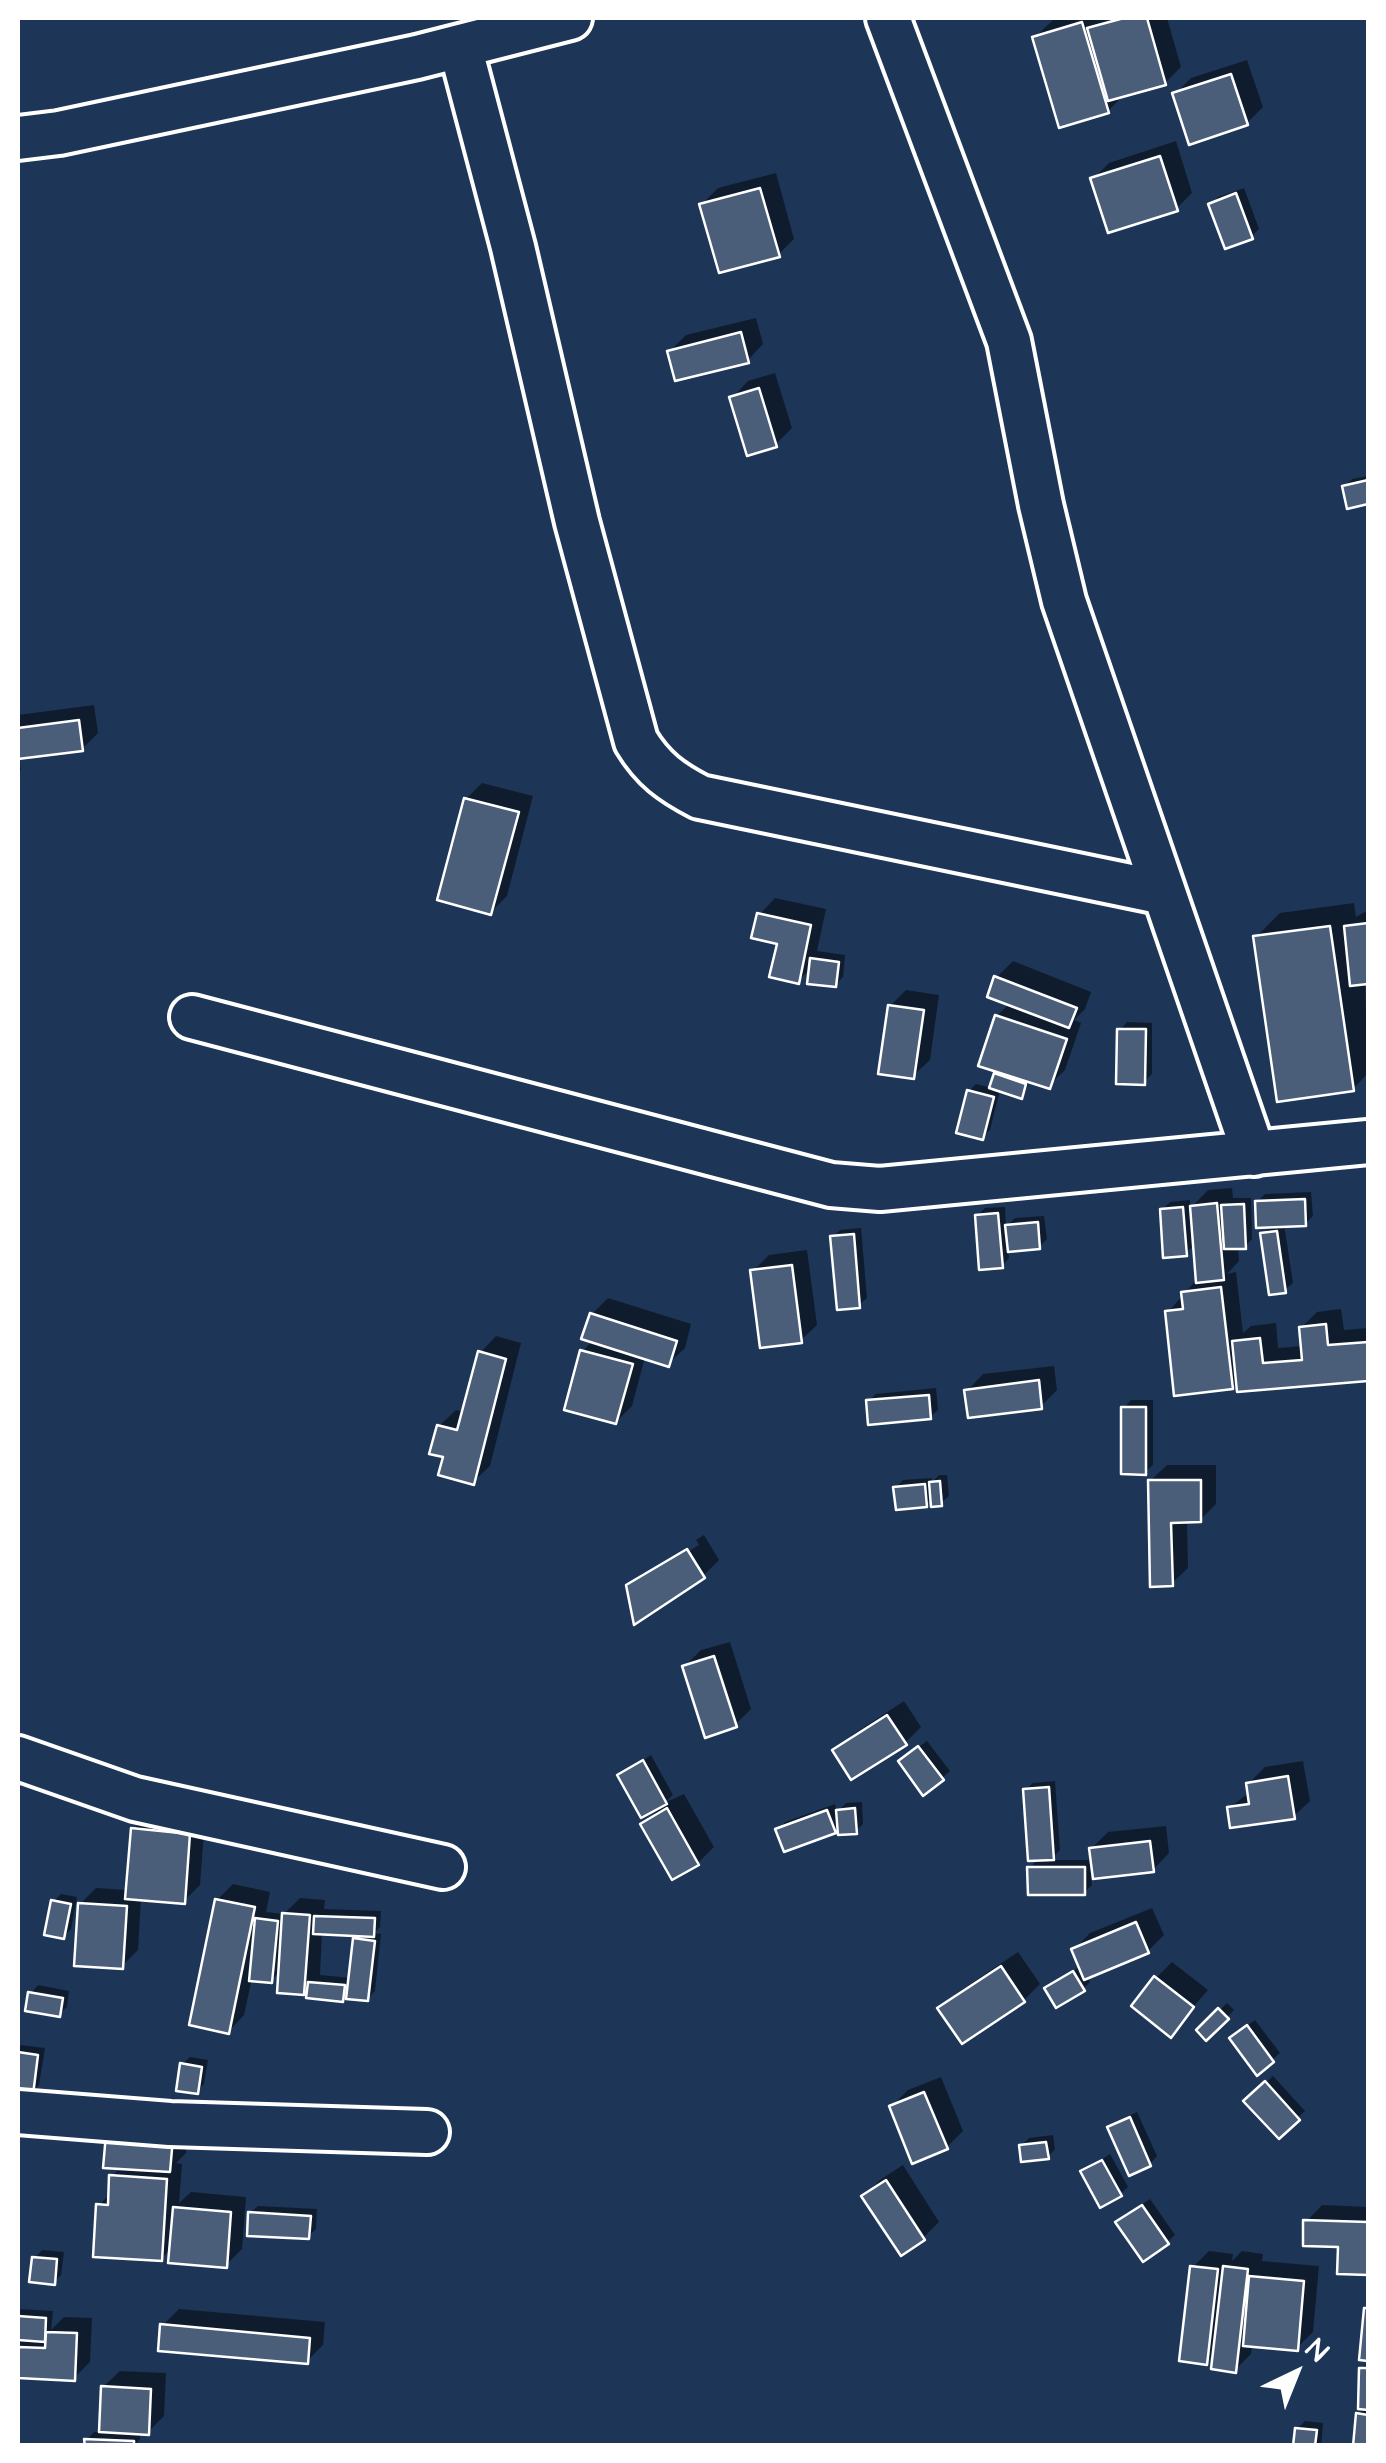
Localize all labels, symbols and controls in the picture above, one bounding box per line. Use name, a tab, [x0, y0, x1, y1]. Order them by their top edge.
north arrow	[1246, 2323, 1346, 2423]
text: N	[1297, 2330, 1337, 2371]

